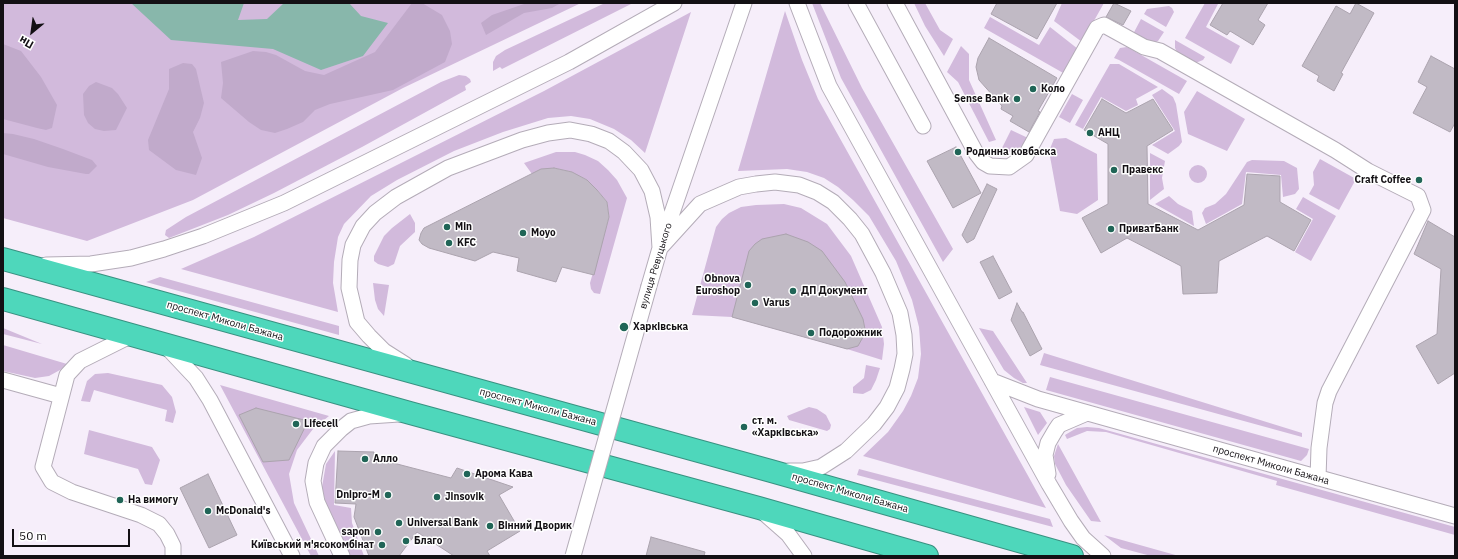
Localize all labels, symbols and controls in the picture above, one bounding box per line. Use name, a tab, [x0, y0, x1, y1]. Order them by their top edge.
north arrow	[12, 12, 52, 52]
text: Пн	[16, 33, 36, 52]
place label: Коло	[1041, 83, 1065, 95]
marker: Коло	[1028, 84, 1038, 94]
place label: Sense Bank	[954, 93, 1009, 105]
marker: Sense Bank	[1012, 94, 1022, 104]
place label: АНЦ	[1098, 127, 1120, 139]
marker: АНЦ	[1085, 128, 1095, 138]
place label: Родинна ковбаска	[966, 146, 1056, 158]
marker: Родинна ковбаска	[953, 147, 963, 157]
place label: Правекс	[1122, 164, 1163, 176]
marker: Правекс	[1109, 165, 1119, 175]
place label: Craft Coffee	[1355, 174, 1411, 186]
marker: Craft Coffee	[1414, 175, 1424, 185]
place label: Min	[455, 221, 472, 233]
marker: Min	[442, 222, 452, 232]
street label: вулиця Ревуцького	[637, 222, 675, 310]
place label: ПриватБанк	[1119, 223, 1179, 235]
marker: ПриватБанк	[1106, 224, 1116, 234]
place label: Moyo	[531, 227, 556, 239]
marker: Moyo	[518, 228, 528, 238]
place label: KFC	[457, 237, 476, 249]
marker: KFC	[444, 238, 454, 248]
place label: Obnova Euroshop	[696, 273, 740, 296]
marker: Obnova Euroshop	[743, 280, 753, 290]
place label: ДП Документ	[801, 285, 867, 297]
marker: ДП Документ	[788, 286, 798, 296]
place label: Varus	[763, 297, 790, 309]
marker: Varus	[750, 298, 760, 308]
street label: проспект Миколи Бажана	[165, 299, 285, 343]
marker: Харківська	[618, 321, 630, 333]
place label: Харківська	[633, 321, 688, 333]
place label: Подорожник	[819, 327, 882, 339]
marker: Подорожник	[806, 328, 816, 338]
street label: проспект Миколи Бажана	[478, 386, 598, 428]
place label: ст. м. «Харківська»	[752, 415, 818, 438]
place label: Lifecell	[304, 418, 338, 430]
marker: Lifecell	[291, 419, 301, 429]
marker: ст. м. «Харківська»	[739, 422, 749, 432]
street label: проспект Миколи Бажана	[1211, 443, 1331, 487]
place label: Алло	[373, 453, 398, 465]
marker: Алло	[360, 454, 370, 464]
place label: Арома Кава	[475, 468, 533, 480]
marker: Арома Кава	[462, 469, 472, 479]
street label: проспект Миколи Бажана	[790, 471, 910, 515]
place label: Dnipro-M	[336, 489, 380, 501]
marker: Dnipro-M	[383, 490, 393, 500]
place label: Jinsovik	[445, 491, 484, 503]
marker: Jinsovik	[432, 492, 442, 502]
place label: На вимогу	[128, 494, 178, 506]
marker: На вимогу	[115, 495, 125, 505]
place label: McDonald's	[216, 505, 270, 517]
marker: McDonald's	[203, 506, 213, 516]
place label: Universal Bank	[407, 517, 478, 529]
marker: Universal Bank	[394, 518, 404, 528]
place label: Вінний Дворик	[498, 520, 572, 532]
scale bar	[14, 521, 132, 547]
marker: Вінний Дворик	[485, 521, 495, 531]
place label: sapon	[342, 526, 370, 538]
marker: sapon	[373, 527, 383, 537]
text: 50 m	[19, 528, 47, 543]
place label: Благо	[414, 535, 442, 547]
marker: Благо	[401, 536, 411, 546]
place label: Київський м'ясокомбінат	[251, 539, 374, 551]
marker: Київський м'ясокомбінат	[377, 540, 387, 550]

